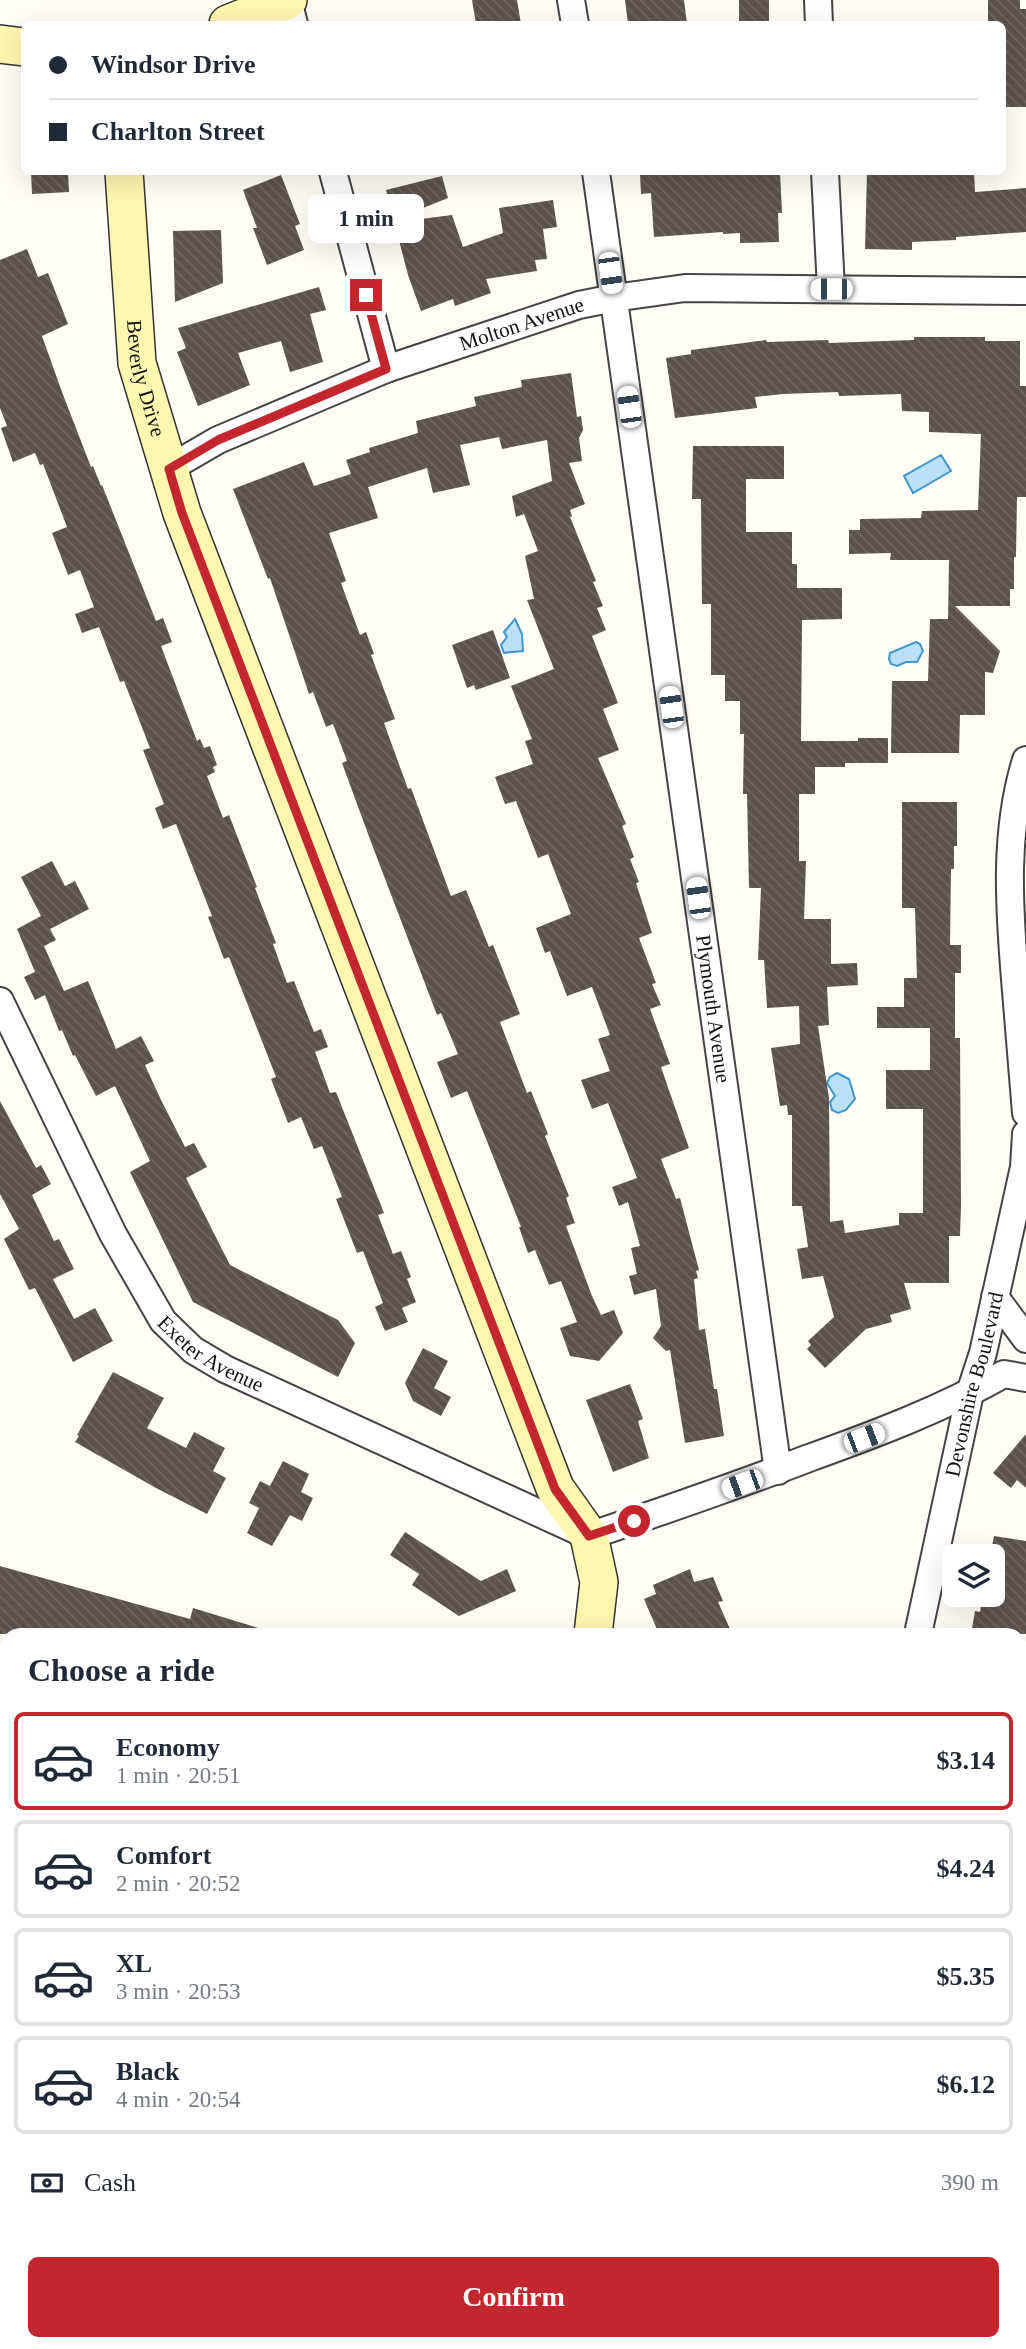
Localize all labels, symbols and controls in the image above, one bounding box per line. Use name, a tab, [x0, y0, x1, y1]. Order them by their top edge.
text: Windsor Drive	[91, 50, 255, 79]
text: Charlton Street	[91, 117, 265, 146]
callout: 1 min	[308, 194, 424, 243]
text: 1 min	[338, 206, 394, 231]
car	[597, 251, 624, 295]
route end	[350, 279, 382, 311]
car	[811, 279, 853, 300]
street label: Molton Avenue	[456, 292, 587, 356]
street label: Beverly Drive	[122, 319, 170, 440]
car	[616, 385, 643, 429]
car	[658, 685, 685, 729]
car	[685, 876, 712, 920]
street label: Plymouth Avenue	[691, 933, 736, 1085]
street label: Devonshire Boulevard	[940, 1289, 1008, 1479]
street label: Exeter Avenue	[153, 1311, 267, 1397]
car	[841, 1421, 888, 1455]
car	[719, 1467, 766, 1501]
route start	[618, 1505, 650, 1537]
map controls	[942, 1544, 1005, 1607]
button: layers	[942, 1544, 1005, 1607]
text: Choose a ride	[28, 1652, 215, 1688]
icon: car	[32, 1730, 95, 1793]
text: Economy	[116, 1733, 220, 1762]
text: $3.14	[937, 1746, 995, 1775]
text: 1 min · 20:51	[116, 1763, 241, 1788]
icon: car	[32, 1838, 95, 1901]
text: Comfort	[116, 1841, 211, 1870]
text: $4.24	[937, 1854, 995, 1883]
text: 2 min · 20:52	[116, 1871, 241, 1896]
icon: car	[32, 1946, 95, 2009]
text: XL	[116, 1949, 152, 1978]
text: $5.35	[937, 1962, 995, 1991]
text: 3 min · 20:53	[116, 1979, 241, 2004]
icon: car	[32, 2054, 95, 2117]
text: Black	[116, 2057, 180, 2086]
text: $6.12	[937, 2070, 995, 2099]
text: 4 min · 20:54	[116, 2087, 241, 2112]
icon: cash	[28, 2164, 66, 2202]
text: Cash	[84, 2168, 136, 2197]
text: 390 m	[941, 2170, 999, 2195]
button: Confirm	[28, 2257, 999, 2337]

